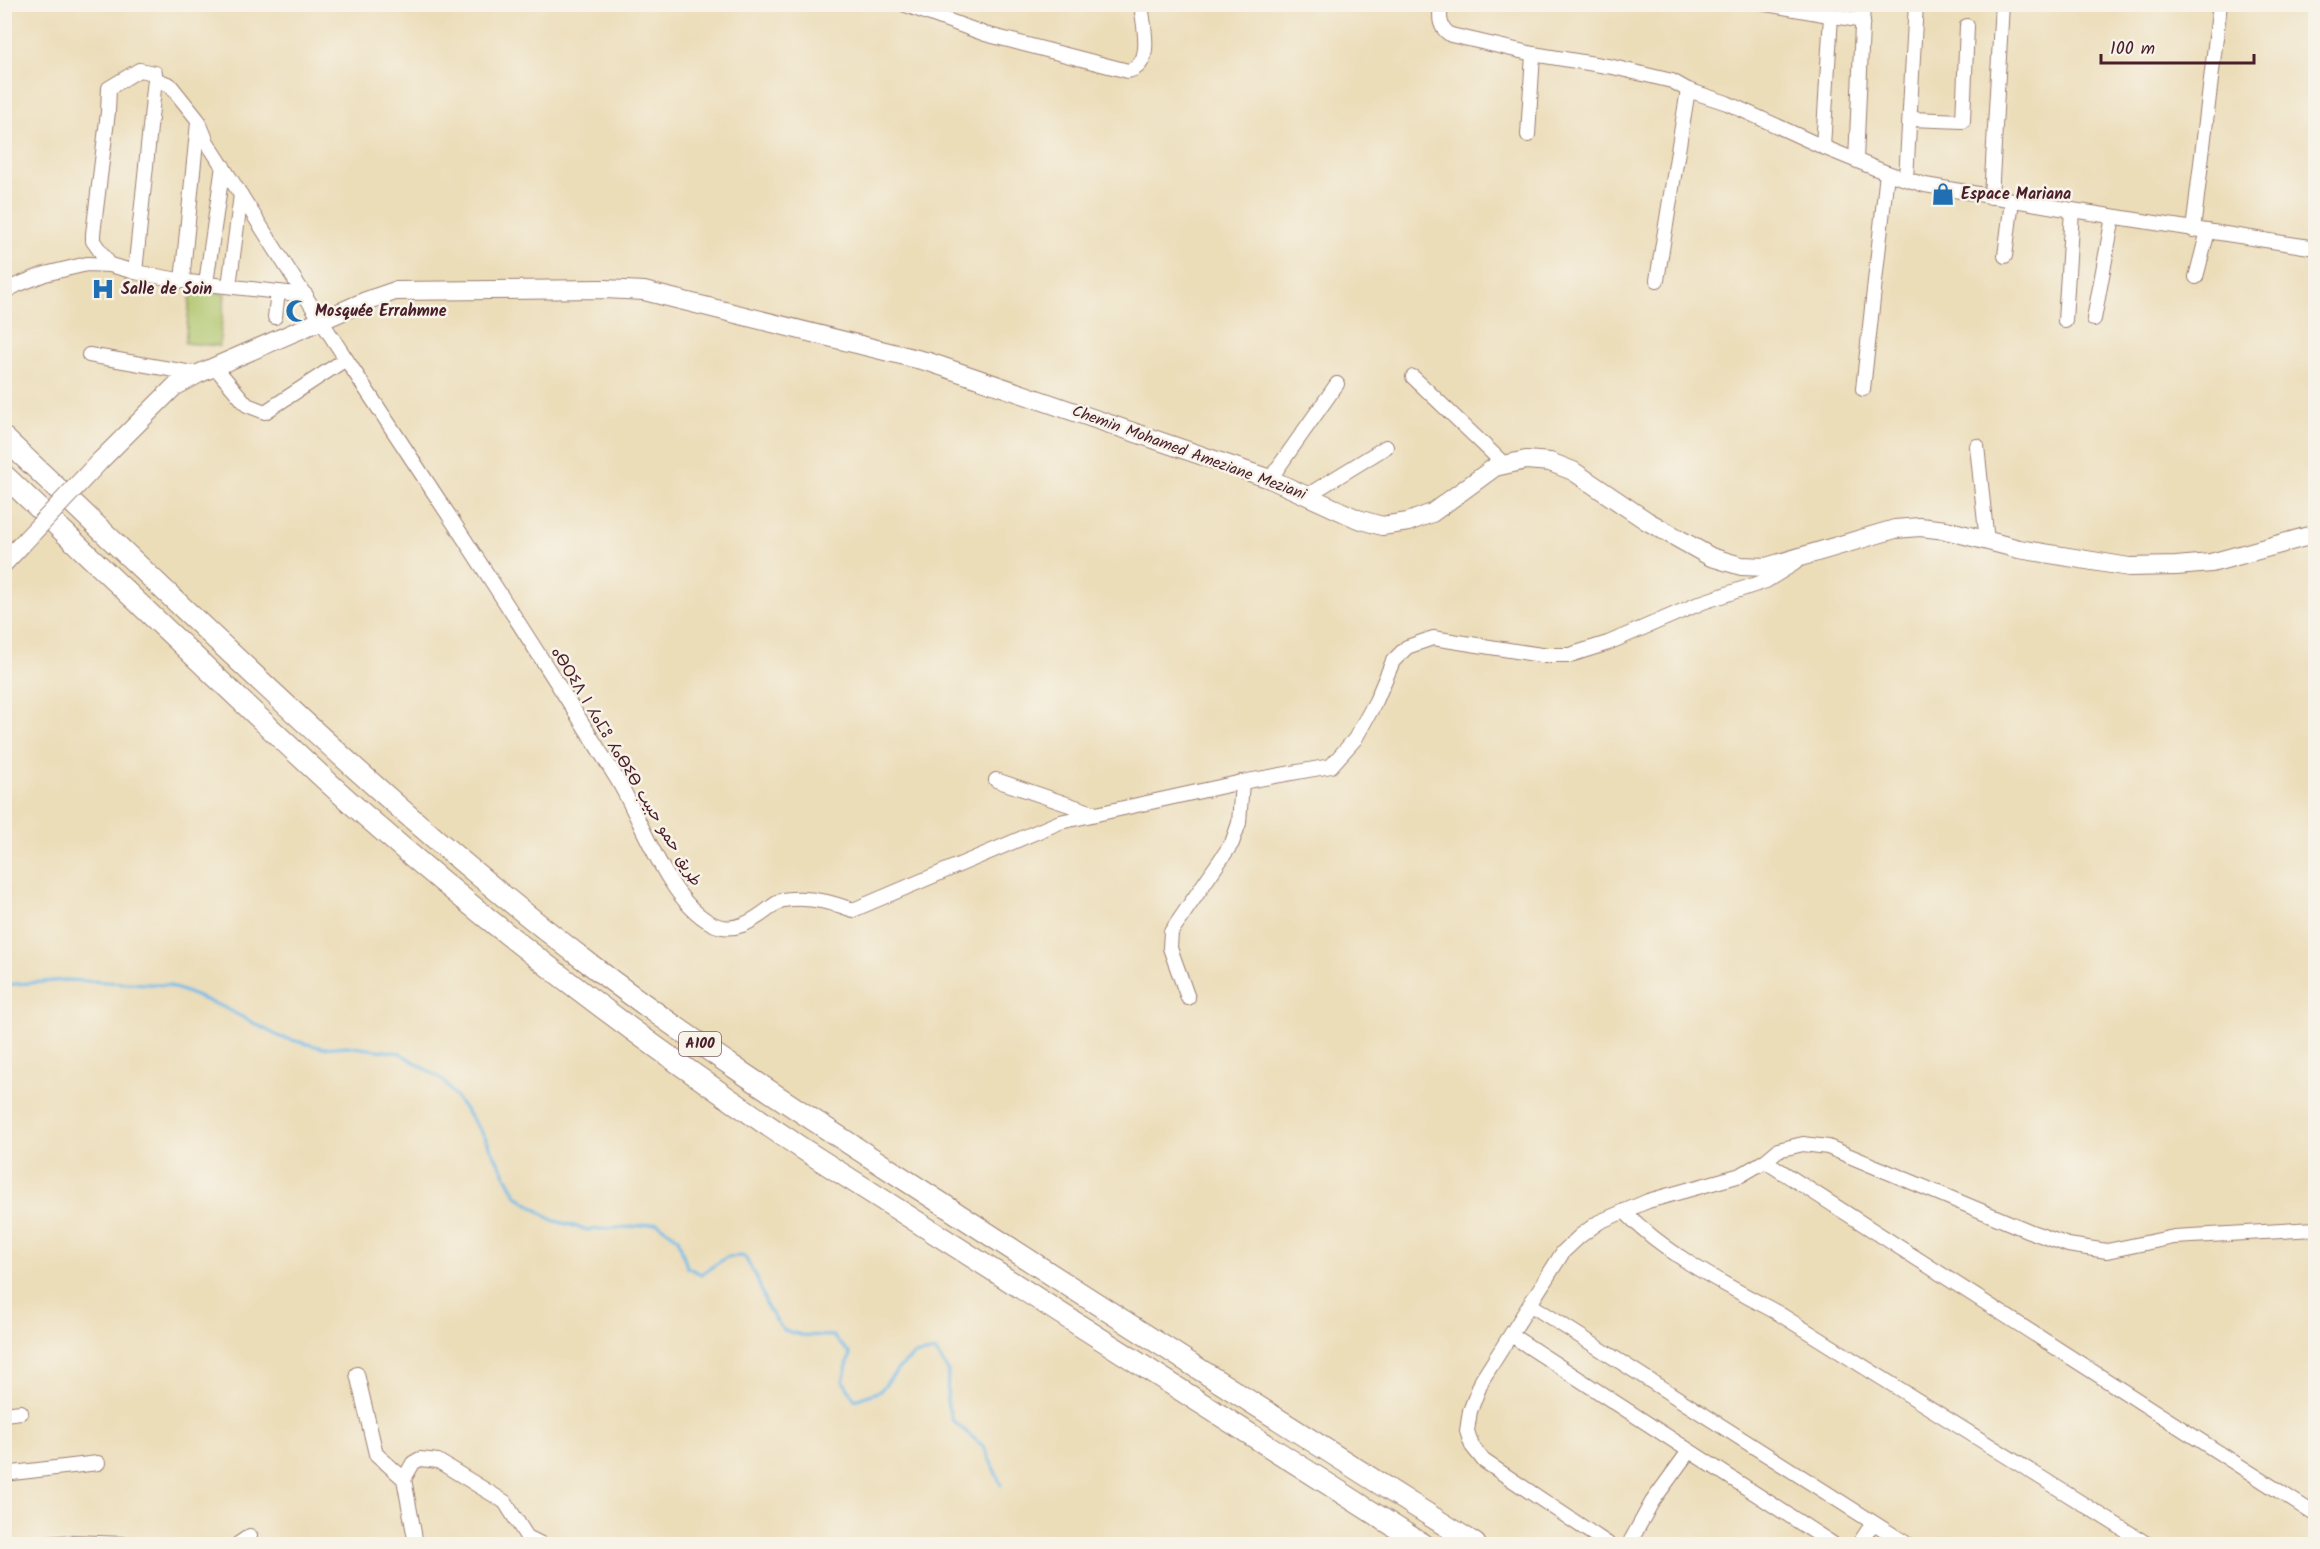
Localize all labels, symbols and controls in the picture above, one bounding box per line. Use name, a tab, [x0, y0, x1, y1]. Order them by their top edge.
scale bar	[2101, 27, 2254, 65]
text: 100 m	[2110, 35, 2155, 64]
shop icon: Espace Mariana	[1930, 181, 1956, 207]
place label: Espace Mariana	[1961, 182, 2071, 207]
hospital icon: Salle de Soin	[90, 276, 116, 302]
place label: Salle de Soin	[121, 277, 212, 302]
mosque icon: Mosquée Errahmne	[284, 298, 310, 324]
place label: Mosquée Errahmne	[315, 299, 447, 324]
street label: Chemin Mohamed Ameziane Meziani	[1068, 399, 1311, 508]
street label: ⴰⴱⵔⵉⴷ ⵏ ⵃⴰⵎⵓ ⵃⴰⴱⵉⴱ طريق حمو حبيب	[544, 642, 708, 892]
road number: A100	[679, 1032, 721, 1056]

